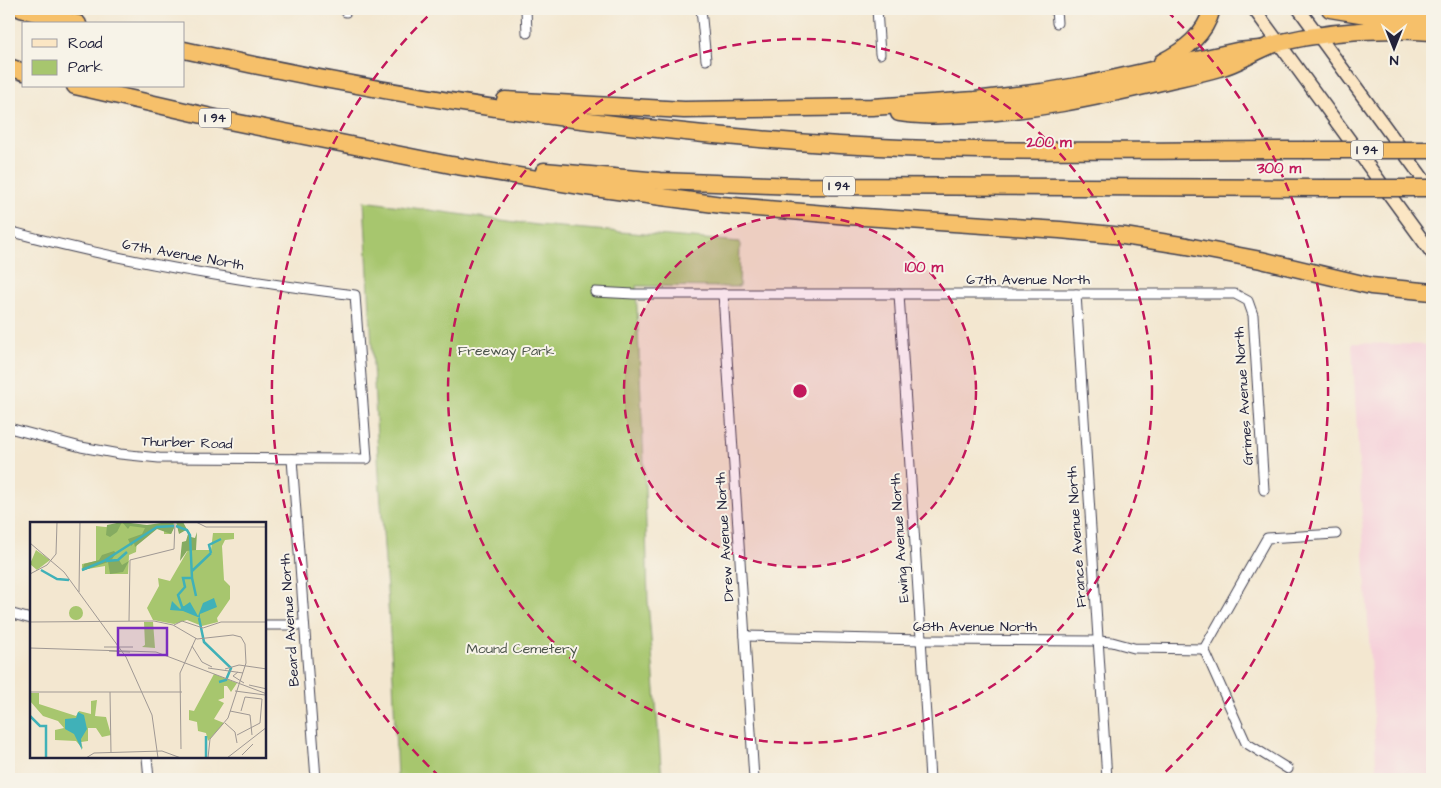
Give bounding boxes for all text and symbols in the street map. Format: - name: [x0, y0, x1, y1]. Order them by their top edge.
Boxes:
- legend: [22, 22, 185, 88]
- north arrow: [1368, 22, 1418, 72]
- text: Road: [68, 33, 103, 54]
- text: N: [1389, 50, 1398, 70]
- text: Park: [68, 57, 103, 78]
- road number: I 94: [199, 109, 231, 128]
- text: 200 m: [1025, 132, 1072, 153]
- road number: I 94: [1351, 140, 1383, 160]
- text: 300 m: [1256, 158, 1301, 179]
- road number: I 94: [823, 177, 855, 196]
- street label: 67th Avenue North: [120, 234, 246, 276]
- text: 100 m: [905, 257, 944, 278]
- street label: 67th Avenue North: [966, 270, 1090, 290]
- street label: Grimes Avenue North: [1229, 326, 1259, 466]
- park label: Freeway Park: [458, 341, 555, 361]
- centre of rings: [791, 382, 809, 400]
- street label: Thurber Road: [141, 431, 233, 455]
- street label: France Avenue North: [1062, 466, 1092, 608]
- street label: Drew Avenue North: [711, 472, 739, 602]
- street label: Ewing Avenue North: [885, 473, 914, 603]
- inset map: [30, 522, 266, 758]
- street label: Beard Avenue North: [275, 553, 305, 687]
- street label: 68th Avenue North: [913, 617, 1037, 637]
- park label: Mound Cemetery: [467, 639, 578, 659]

